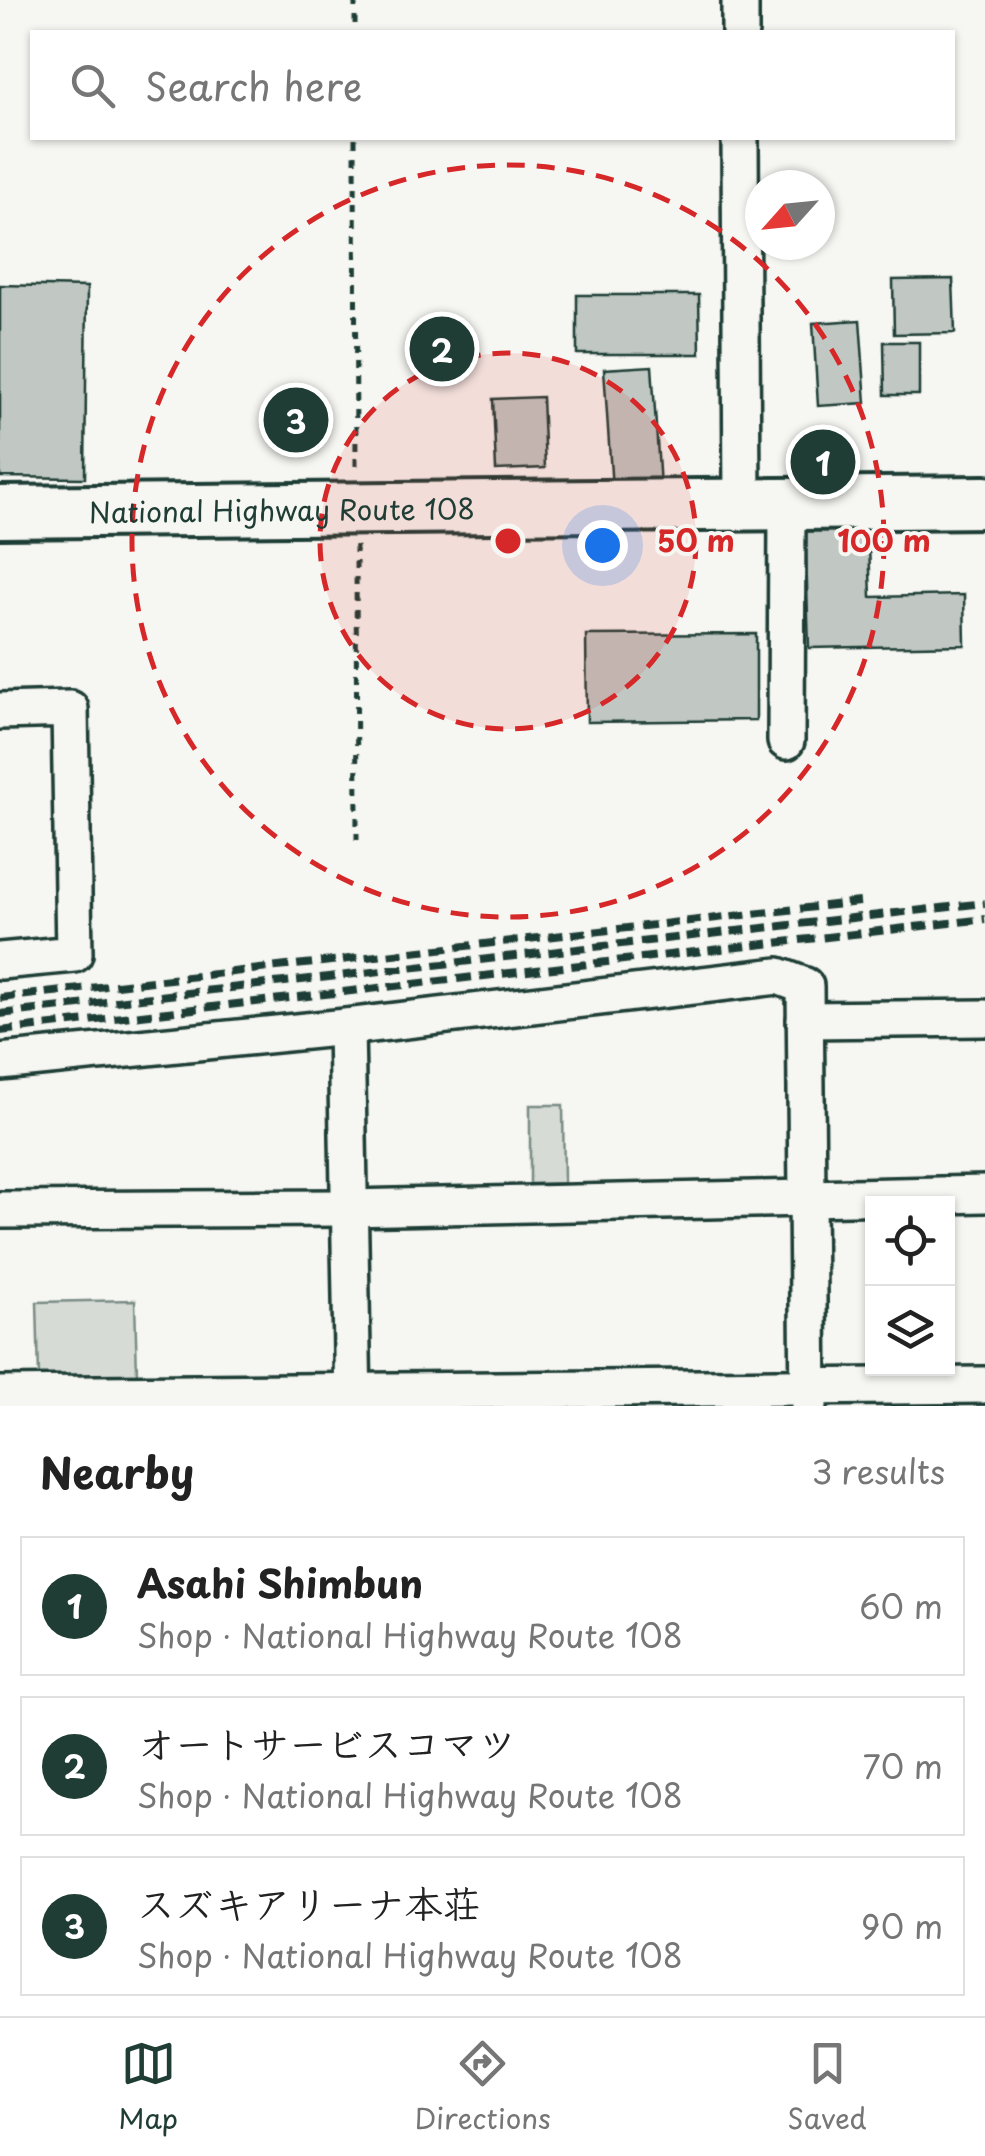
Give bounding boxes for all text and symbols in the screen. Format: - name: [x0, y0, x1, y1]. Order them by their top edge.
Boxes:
- search box: [30, 30, 955, 140]
- text: Search here: [145, 57, 362, 114]
- icon: search: [65, 58, 120, 113]
- north arrow: [745, 170, 835, 260]
- pin: 2: [410, 312, 474, 386]
- pin: 3: [264, 382, 328, 458]
- pin: 1: [790, 424, 856, 500]
- street label: National Highway Route 108: [89, 486, 475, 533]
- text: 50 m: [657, 517, 735, 562]
- text: 100 m: [837, 517, 931, 562]
- your location: [577, 520, 628, 571]
- centre of rings: [490, 523, 526, 559]
- map controls: [865, 1196, 955, 1376]
- button: locate: [865, 1196, 955, 1286]
- button: layers: [865, 1286, 955, 1376]
- text: Nearby: [40, 1440, 194, 1503]
- text: 3 results: [811, 1447, 945, 1495]
- text: Asahi Shimbun: [137, 1554, 423, 1611]
- text: 1: [67, 1582, 82, 1630]
- text: 60 m: [859, 1582, 943, 1630]
- text: Shop · National Highway Route 108: [137, 1611, 683, 1659]
- text: オートサービスコマツ: [137, 1714, 516, 1771]
- text: 2: [63, 1742, 86, 1790]
- text: 70 m: [863, 1742, 943, 1790]
- text: Shop · National Highway Route 108: [137, 1771, 683, 1819]
- text: スズキアリーナ本荘: [137, 1874, 481, 1931]
- text: 3: [64, 1902, 85, 1950]
- text: 90 m: [861, 1902, 943, 1950]
- text: Shop · National Highway Route 108: [137, 1931, 683, 1979]
- tab: Map: [118, 2036, 178, 2139]
- tab: Directions: [415, 2036, 551, 2139]
- tab: Saved: [787, 2036, 867, 2139]

